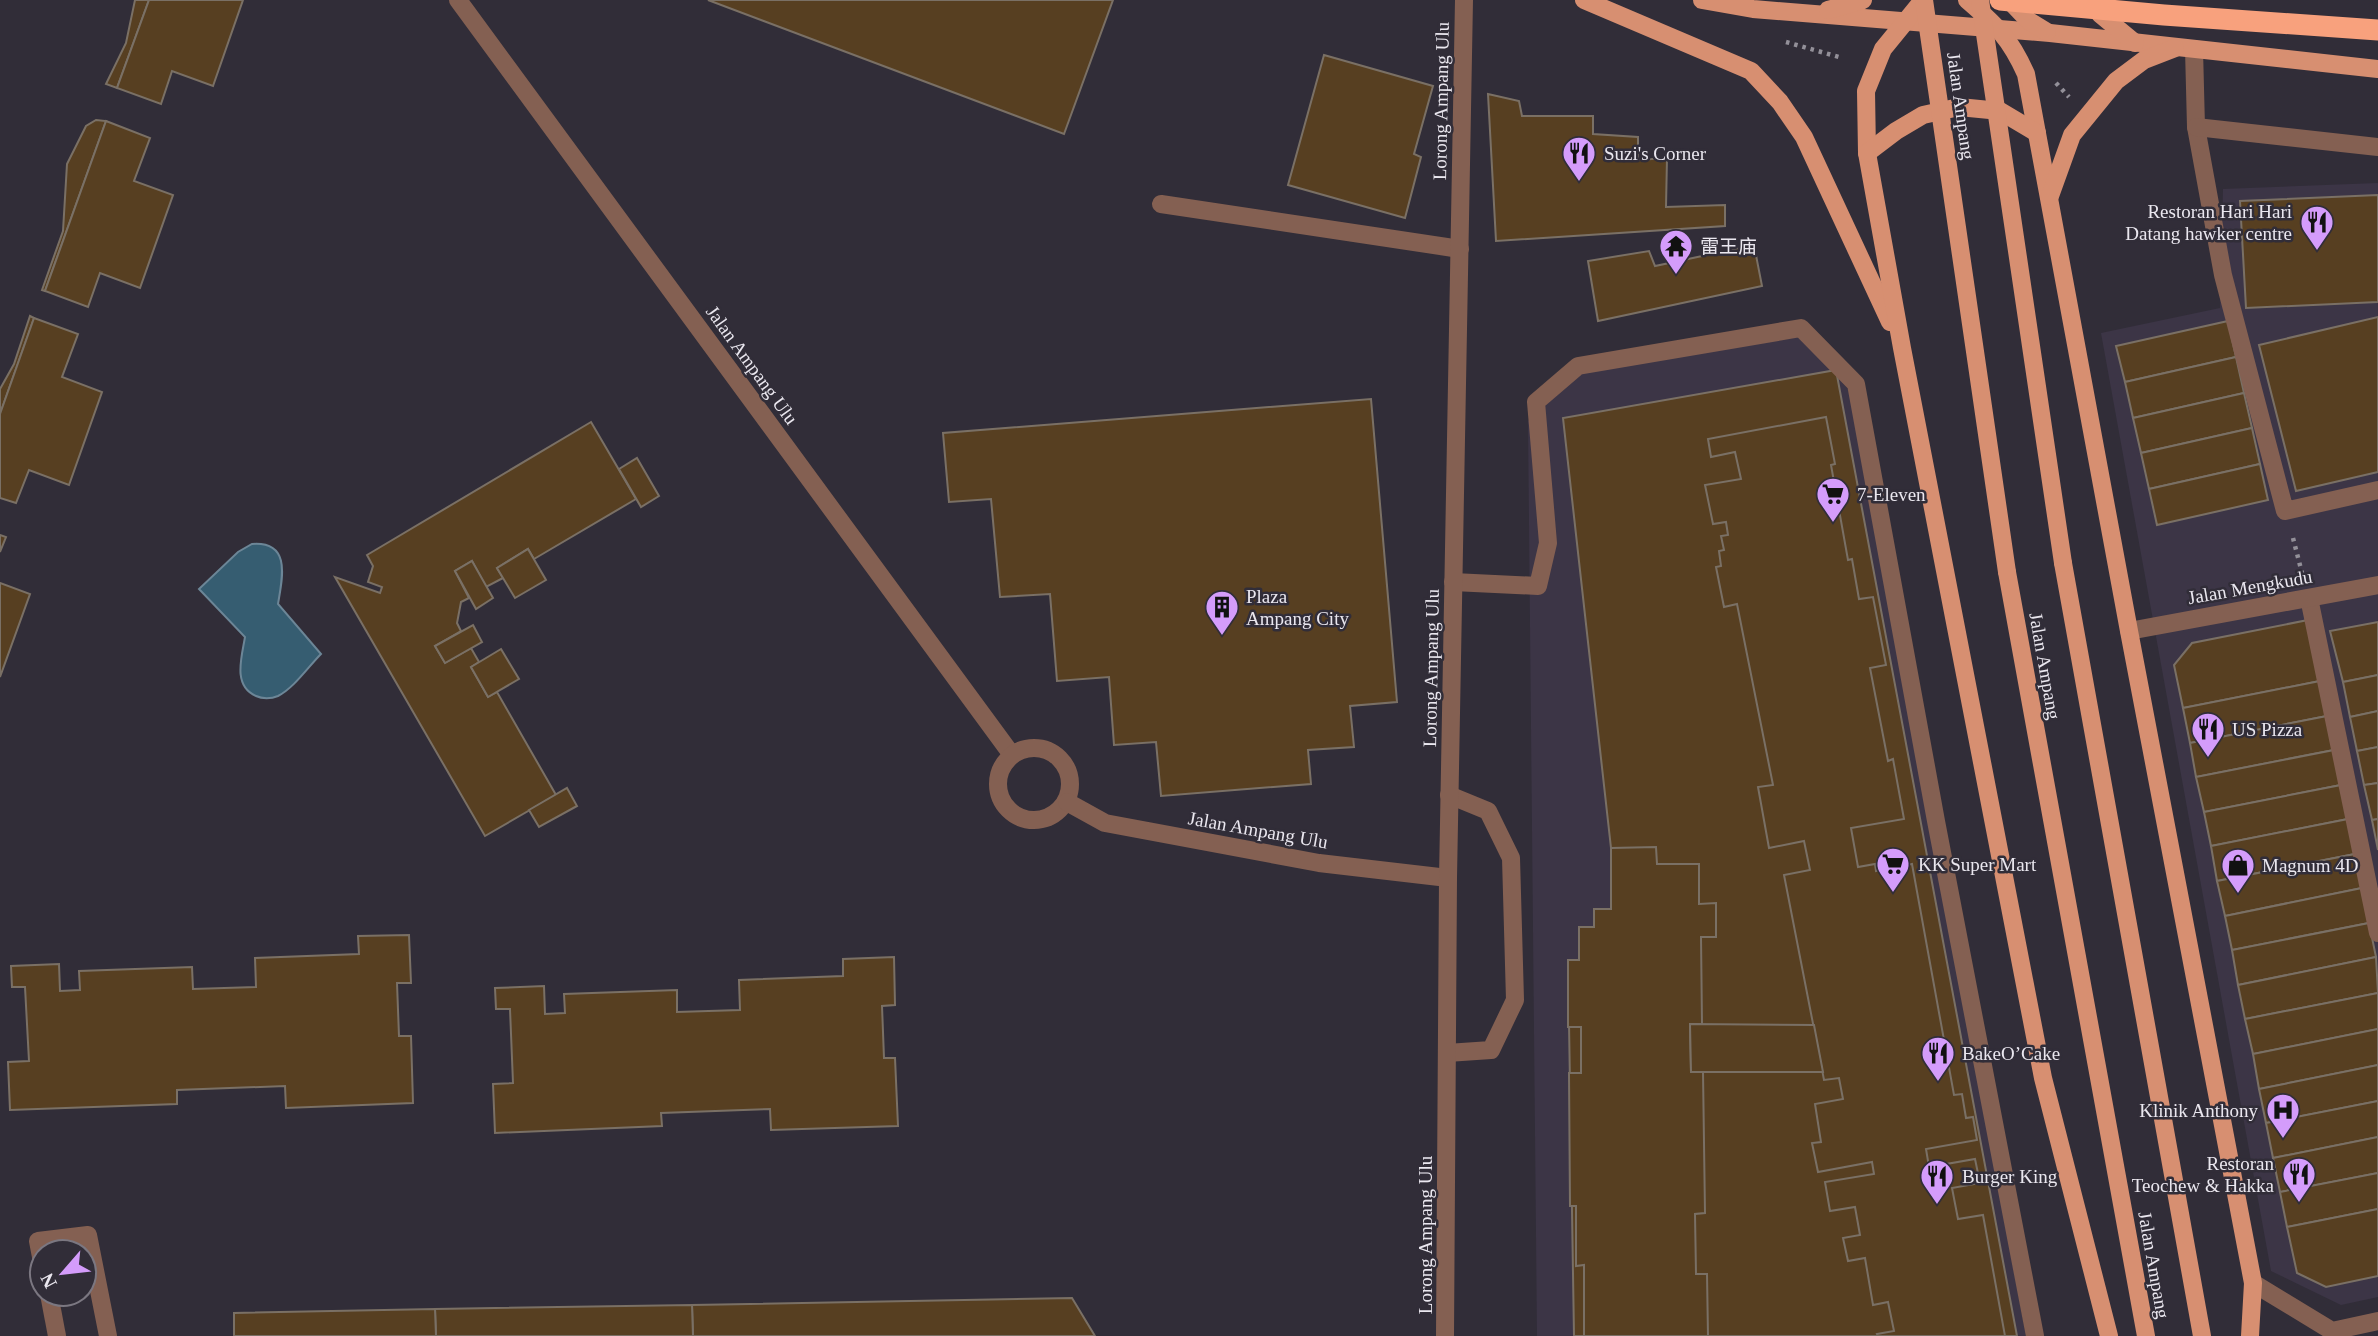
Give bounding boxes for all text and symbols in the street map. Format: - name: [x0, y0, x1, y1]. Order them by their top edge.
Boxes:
- street label: Lorong Ampang Ulu: [1429, 21, 1453, 180]
- street label: Jalan Ampang: [1943, 51, 1979, 162]
- restaurant icon: Suzi's Corner: [1560, 134, 1598, 183]
- place label: Suzi's Corner: [1604, 143, 1707, 164]
- place label: Restoran Hari Hari Datang hawker centre: [2125, 201, 2292, 244]
- restaurant icon: Restoran Hari Hari Datang hawker centre: [2298, 203, 2336, 252]
- temple icon: 雷王庙: [1657, 227, 1695, 276]
- place label: 雷王庙: [1700, 236, 1757, 257]
- street label: Jalan Ampang Ulu: [702, 302, 802, 429]
- supermarket icon: 7-Eleven: [1814, 475, 1852, 524]
- place label: 7-Eleven: [1857, 484, 1926, 505]
- street label: Jalan Mengkudu: [2186, 566, 2314, 608]
- place label: Plaza Ampang City: [1246, 586, 1349, 629]
- building icon: Plaza Ampang City: [1203, 588, 1241, 637]
- street label: Lorong Ampang Ulu: [1419, 588, 1443, 747]
- street label: Jalan Ampang: [2025, 611, 2065, 722]
- restaurant icon: US Pizza: [2189, 710, 2227, 759]
- place label: US Pizza: [2232, 719, 2303, 740]
- street label: Jalan Ampang Ulu: [1187, 807, 1330, 853]
- supermarket icon: KK Super Mart: [1874, 845, 1912, 894]
- shop icon: Magnum 4D: [2219, 846, 2257, 895]
- place label: KK Super Mart: [1918, 854, 2037, 875]
- place label: Magnum 4D: [2262, 855, 2359, 876]
- restaurant icon: BakeO’Cake: [1919, 1034, 1957, 1083]
- place label: BakeO’Cake: [1962, 1043, 2060, 1064]
- hospital icon: Klinik Anthony: [2264, 1091, 2302, 1140]
- place label: Klinik Anthony: [2139, 1100, 2258, 1121]
- place label: Restoran Teochew & Hakka: [2132, 1153, 2275, 1196]
- street label: Lorong Ampang Ulu: [1415, 1155, 1436, 1314]
- restaurant icon: Restoran Teochew & Hakka: [2280, 1155, 2318, 1204]
- restaurant icon: Burger King: [1918, 1157, 1956, 1206]
- place label: Burger King: [1962, 1166, 2058, 1187]
- street label: Jalan Ampang: [2134, 1210, 2174, 1321]
- north arrow: [28, 1238, 98, 1308]
- text: N: [36, 1270, 61, 1292]

